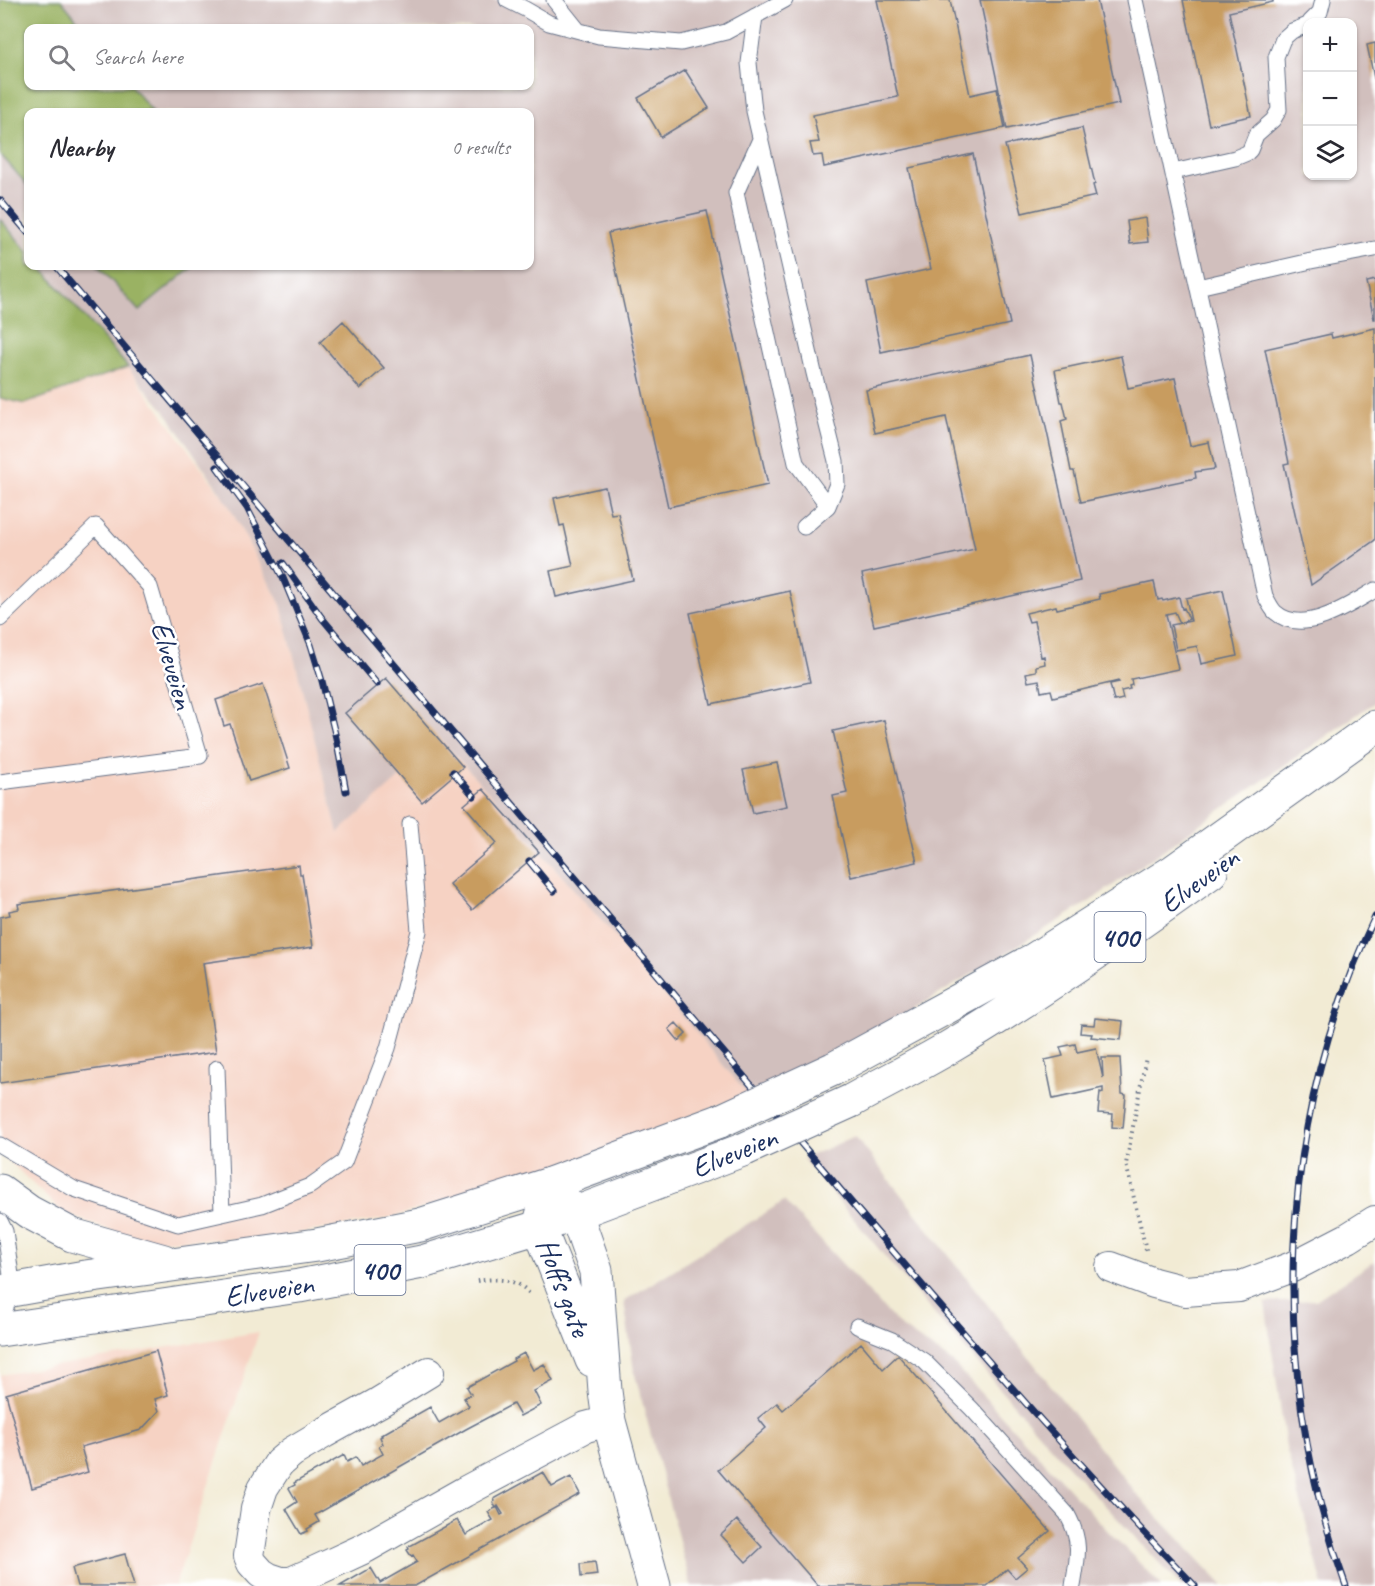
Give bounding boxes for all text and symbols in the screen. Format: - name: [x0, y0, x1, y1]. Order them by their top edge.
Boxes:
- map controls: [1303, 18, 1357, 180]
- button: +: [1303, 18, 1357, 72]
- search box: [24, 24, 534, 90]
- icon: search: [45, 41, 78, 74]
- text: Search here: [93, 43, 183, 71]
- button: −: [1303, 72, 1357, 126]
- button: layers: [1303, 126, 1357, 180]
- text: Nearby: [48, 131, 113, 164]
- text: 0 results: [451, 135, 510, 160]
- street label: Elveveien: [142, 617, 204, 715]
- street label: Elveveien: [1152, 838, 1247, 922]
- road number: 400: [1094, 912, 1146, 962]
- street label: Elveveien: [686, 1117, 784, 1186]
- street label: Hoffs gate: [528, 1232, 601, 1344]
- road number: 400: [354, 1245, 406, 1295]
- street label: Elveveien: [222, 1264, 317, 1316]

